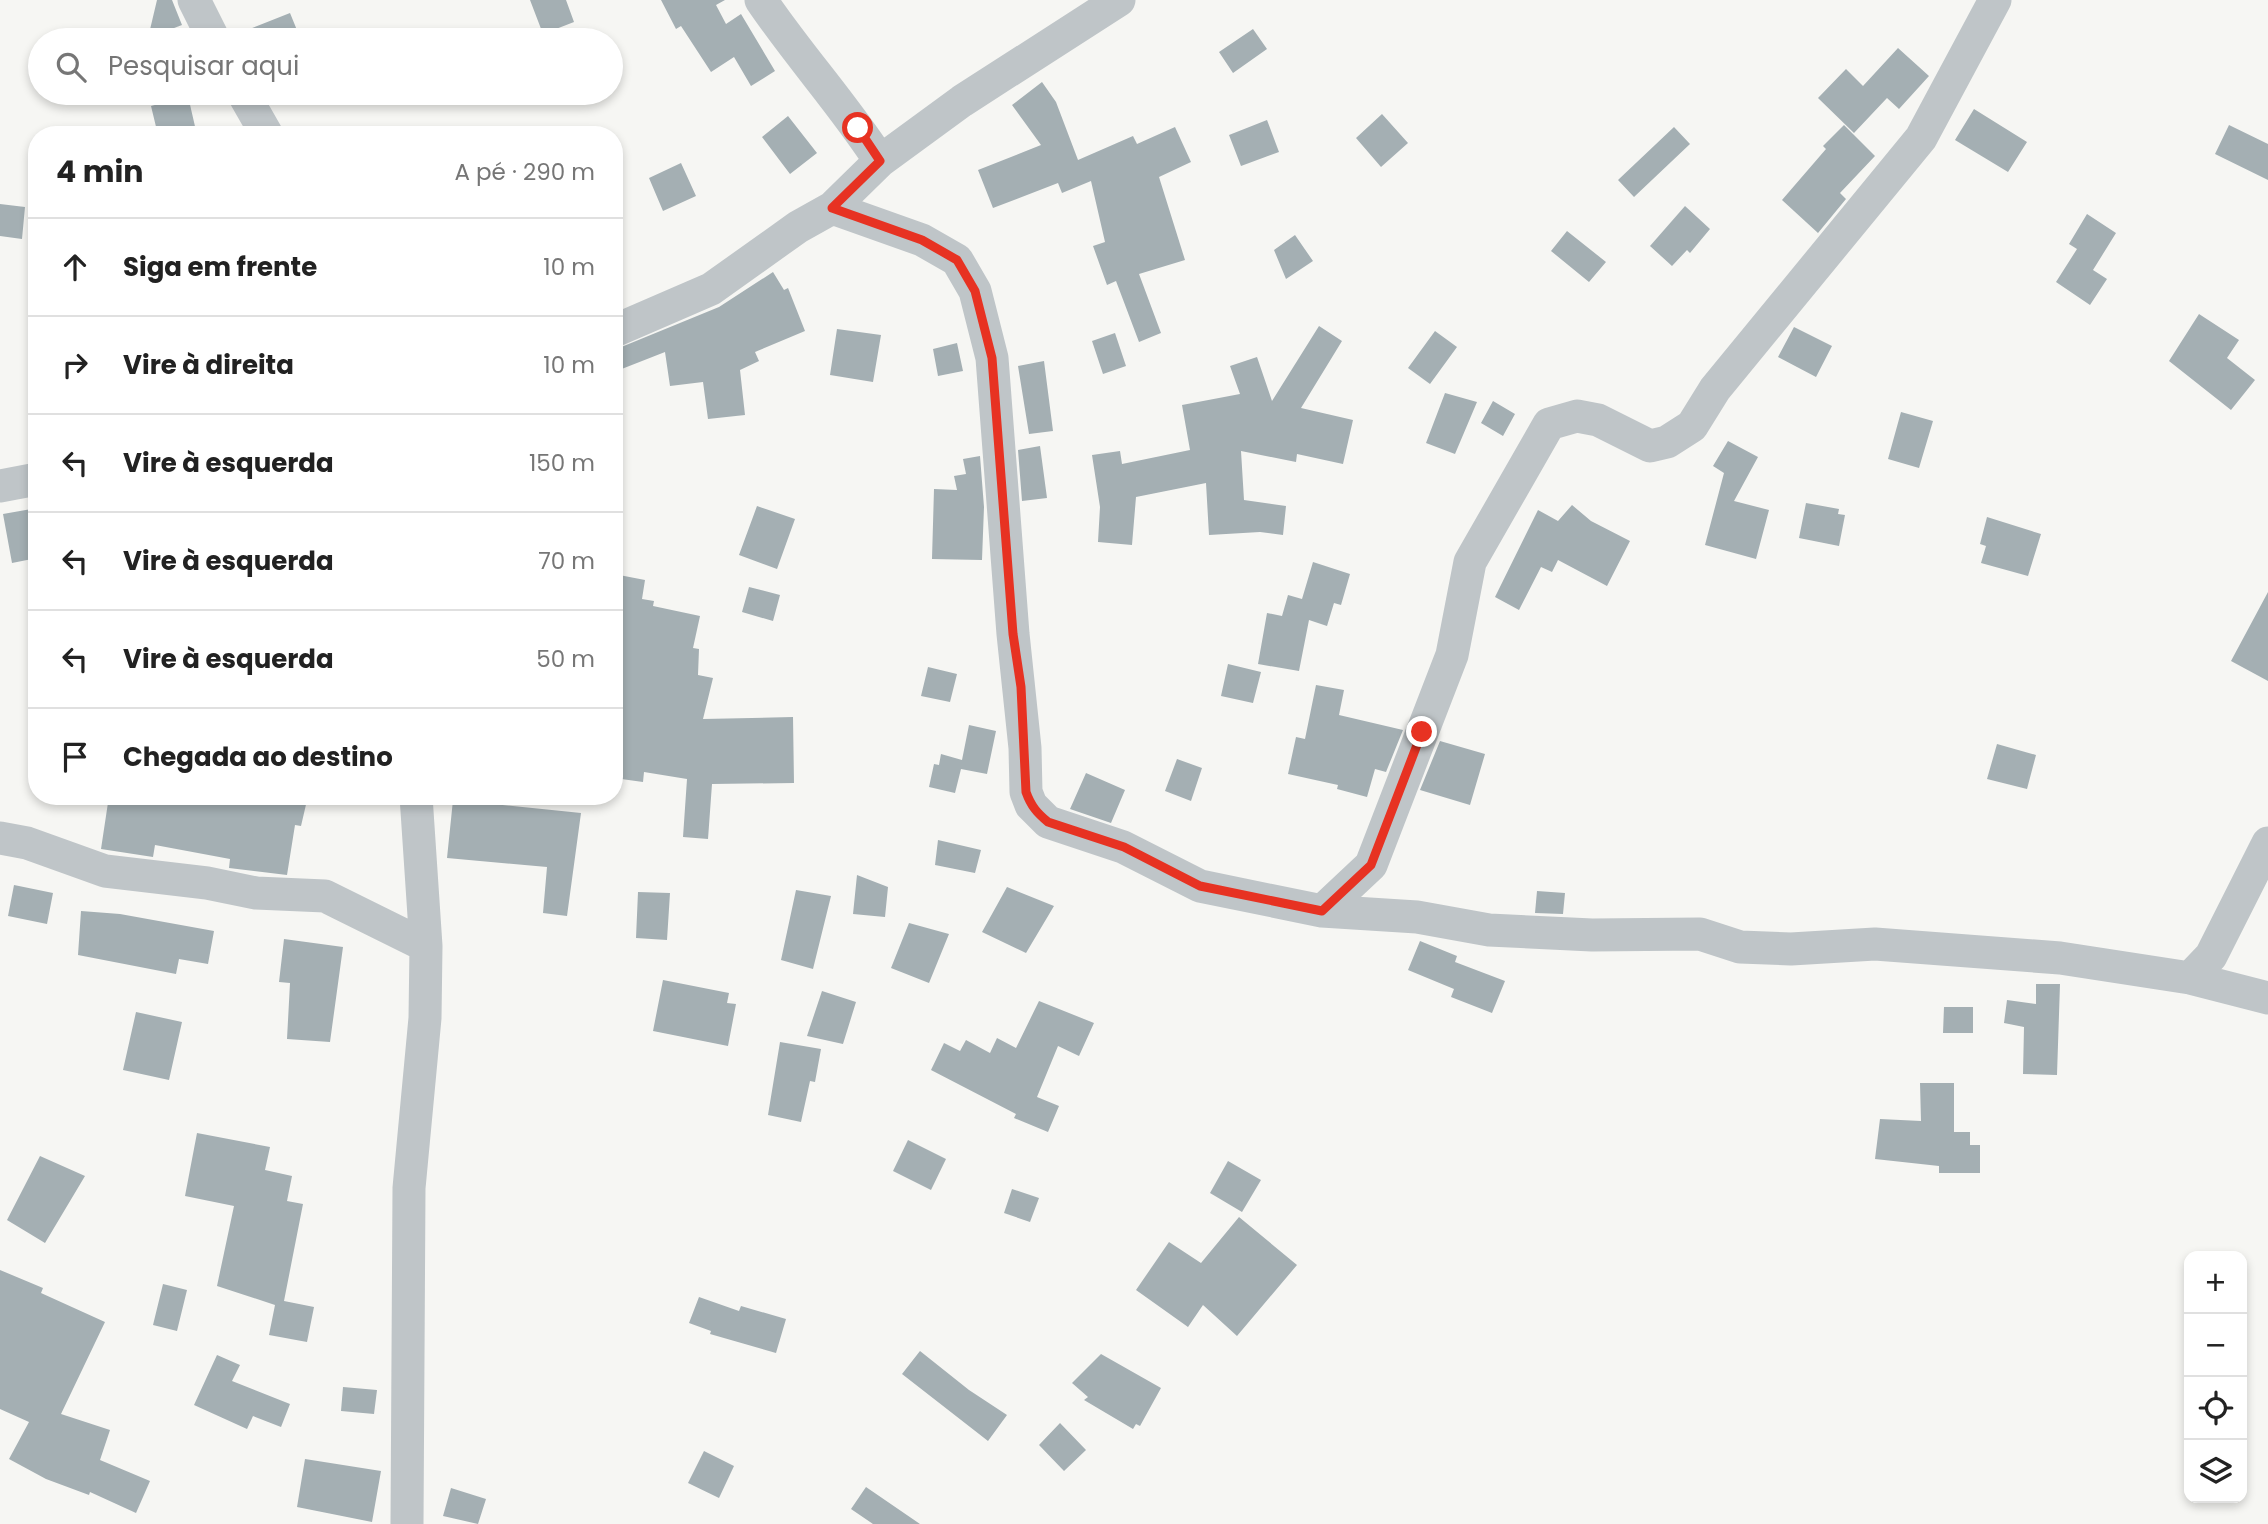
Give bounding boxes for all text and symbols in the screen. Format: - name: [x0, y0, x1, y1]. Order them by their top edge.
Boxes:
- search box: [28, 28, 623, 105]
- icon: search: [52, 48, 90, 86]
- text: Pesquisar aqui: [108, 48, 299, 84]
- route start: [842, 112, 873, 143]
- text: 4 min: [56, 150, 144, 193]
- text: A pé · 290 m: [454, 156, 595, 188]
- icon: ahead: [56, 248, 94, 286]
- text: Siga em frente: [123, 249, 317, 285]
- text: 10 m: [543, 251, 595, 283]
- icon: right: [56, 346, 94, 384]
- text: Vire à direita: [123, 347, 294, 383]
- text: 10 m: [543, 349, 595, 381]
- icon: left: [56, 444, 94, 482]
- text: Vire à esquerda: [123, 445, 334, 481]
- text: 150 m: [529, 447, 595, 479]
- icon: left: [56, 542, 94, 580]
- text: Vire à esquerda: [123, 543, 334, 579]
- text: 70 m: [538, 545, 595, 577]
- icon: left: [56, 640, 94, 678]
- text: Vire à esquerda: [123, 641, 334, 677]
- text: 50 m: [536, 643, 595, 675]
- route end: [1406, 716, 1437, 747]
- icon: arrive: [56, 738, 94, 776]
- text: Chegada ao destino: [123, 739, 393, 775]
- map controls: [2184, 1251, 2247, 1503]
- button: +: [2184, 1251, 2247, 1314]
- button: −: [2184, 1314, 2247, 1377]
- button: locate: [2184, 1377, 2247, 1440]
- button: layers: [2184, 1440, 2247, 1503]

